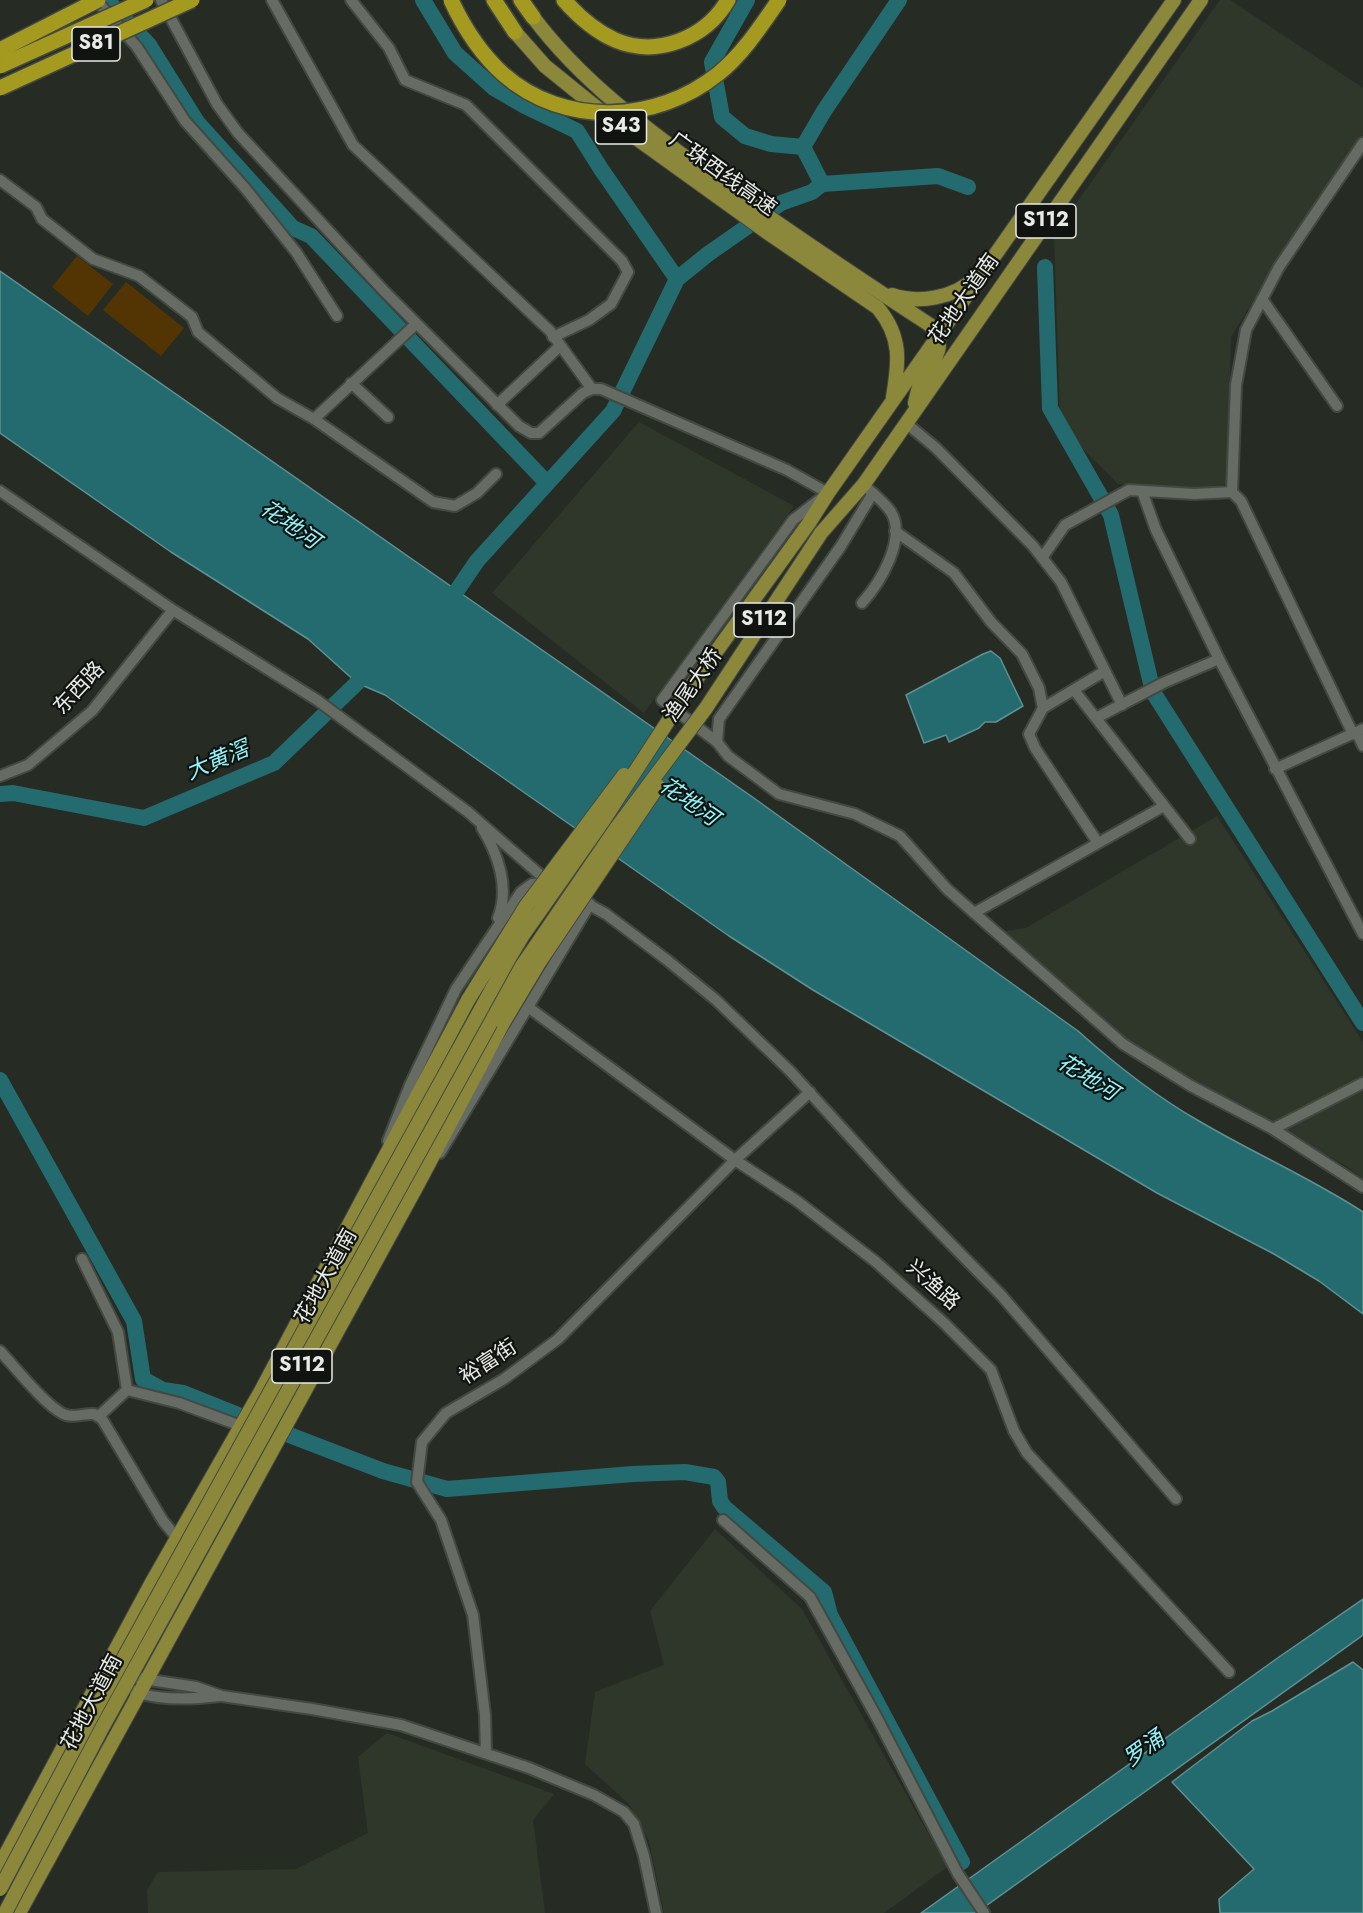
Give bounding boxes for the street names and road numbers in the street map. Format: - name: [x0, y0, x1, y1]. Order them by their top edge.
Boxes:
- road number: S81: [72, 27, 120, 61]
- road number: S43: [596, 110, 646, 144]
- street label: 广珠西线高速: [664, 128, 780, 222]
- road number: S112: [1016, 204, 1076, 238]
- street label: 花地大道南: [925, 250, 1005, 350]
- road number: S112: [734, 603, 794, 637]
- street label: 渔尾大桥: [660, 644, 728, 728]
- street label: 东西路: [49, 657, 111, 721]
- street label: 花地大道南: [291, 1225, 363, 1329]
- street label: 兴渔路: [900, 1256, 964, 1316]
- street label: 裕富街: [456, 1335, 522, 1391]
- road number: S112: [272, 1349, 332, 1383]
- street label: 花地大道南: [57, 1651, 129, 1755]

